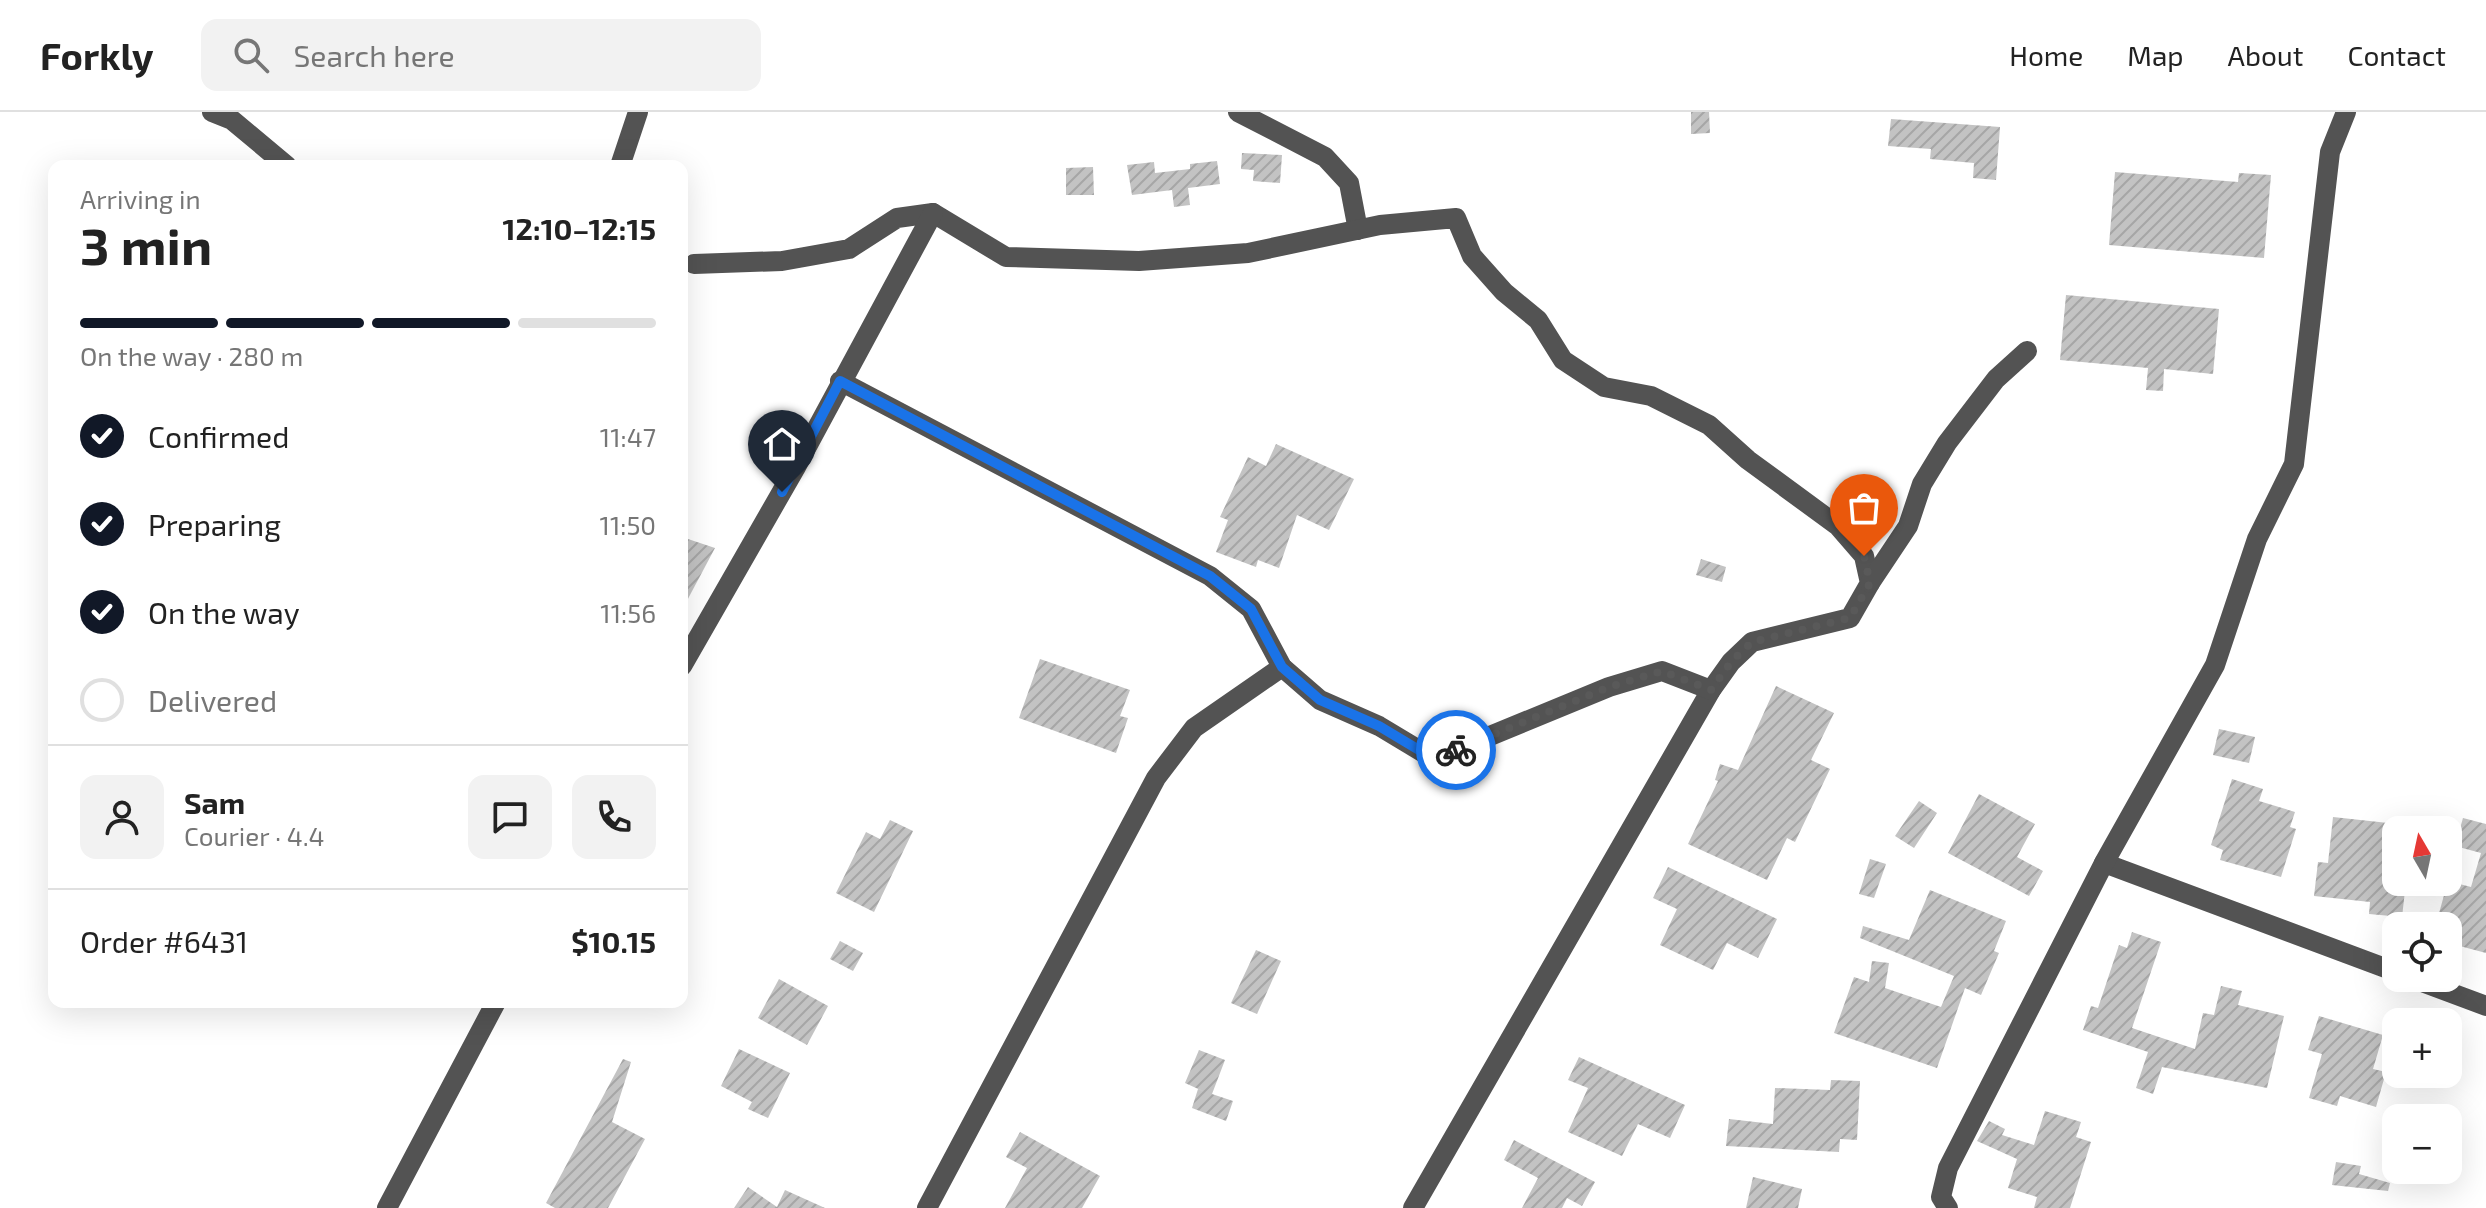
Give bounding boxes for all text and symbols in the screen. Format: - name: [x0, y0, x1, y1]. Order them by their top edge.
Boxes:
- search box: [201, 19, 761, 91]
- text: Forkly: [40, 32, 153, 78]
- icon: search: [229, 33, 273, 77]
- text: Search here: [293, 37, 455, 73]
- text: Home: [2009, 38, 2083, 72]
- text: Map: [2127, 38, 2184, 72]
- text: About: [2228, 38, 2303, 72]
- text: Contact: [2347, 38, 2446, 72]
- text: Arriving in: [80, 183, 201, 214]
- text: 12:10–12:15: [503, 210, 656, 246]
- text: 3 min: [80, 213, 212, 275]
- text: On the way · 280 m: [80, 340, 303, 371]
- pin: [748, 410, 816, 492]
- icon: check: [80, 414, 124, 458]
- text: Confirmed: [148, 418, 289, 454]
- text: 11:47: [600, 421, 656, 452]
- icon: home: [760, 422, 804, 466]
- pin: [1830, 474, 1898, 556]
- icon: bag: [1842, 486, 1886, 530]
- icon: check: [80, 502, 124, 546]
- text: Preparing: [148, 506, 281, 542]
- text: 11:50: [600, 509, 656, 540]
- icon: check: [80, 590, 124, 634]
- text: On the way: [148, 594, 300, 630]
- text: 11:56: [600, 597, 656, 628]
- text: Delivered: [148, 682, 277, 718]
- courier: [1416, 710, 1496, 790]
- icon: bike: [1434, 728, 1478, 772]
- button: person: [80, 775, 164, 859]
- button: chat: [468, 775, 552, 859]
- button: phone: [572, 775, 656, 859]
- text: Sam: [184, 784, 245, 820]
- north arrow: [2382, 816, 2462, 896]
- map controls: [2382, 816, 2462, 1184]
- text: Courier · 4.4: [184, 820, 325, 851]
- button: locate: [2382, 912, 2462, 992]
- text: Order #6431: [80, 923, 248, 959]
- text: $10.15: [571, 923, 656, 959]
- button: +: [2382, 1008, 2462, 1088]
- button: −: [2382, 1104, 2462, 1184]

